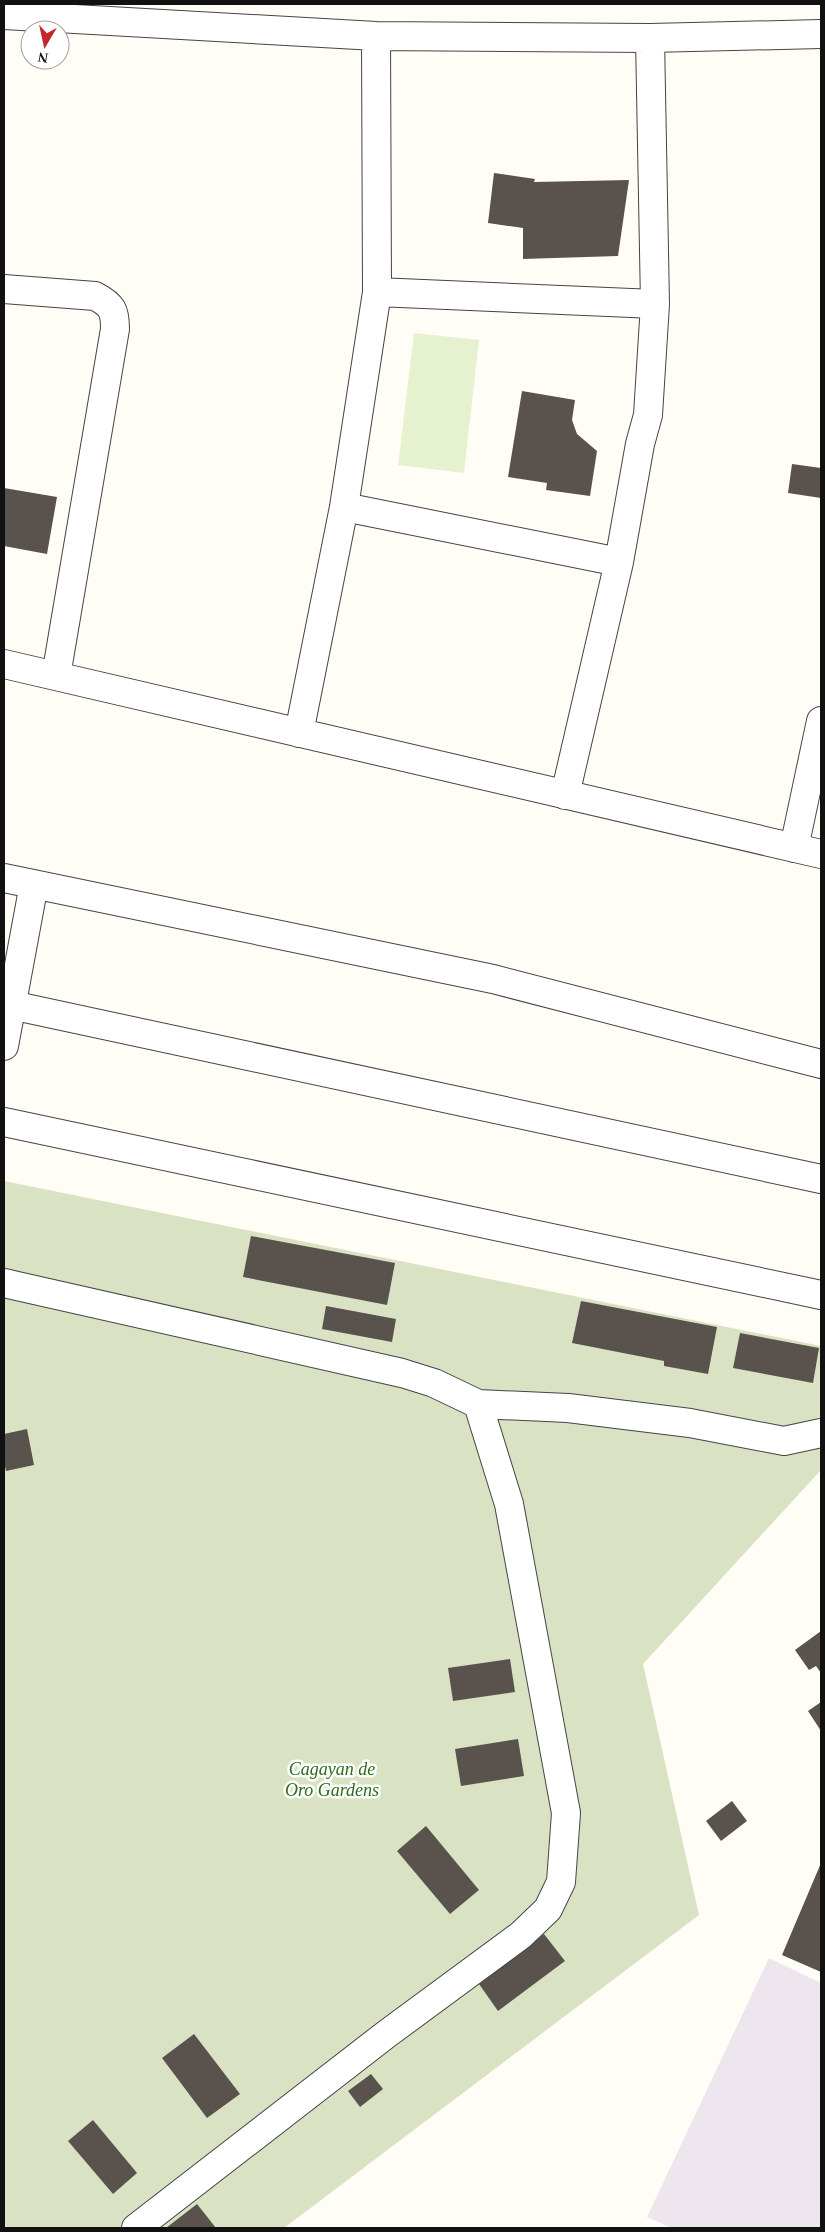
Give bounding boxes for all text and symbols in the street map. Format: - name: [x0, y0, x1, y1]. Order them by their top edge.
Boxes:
- north arrow: [20, 20, 70, 70]
- text: N: [37, 49, 49, 66]
- park label: Cagayan de Oro Gardens: [285, 1759, 379, 1800]

